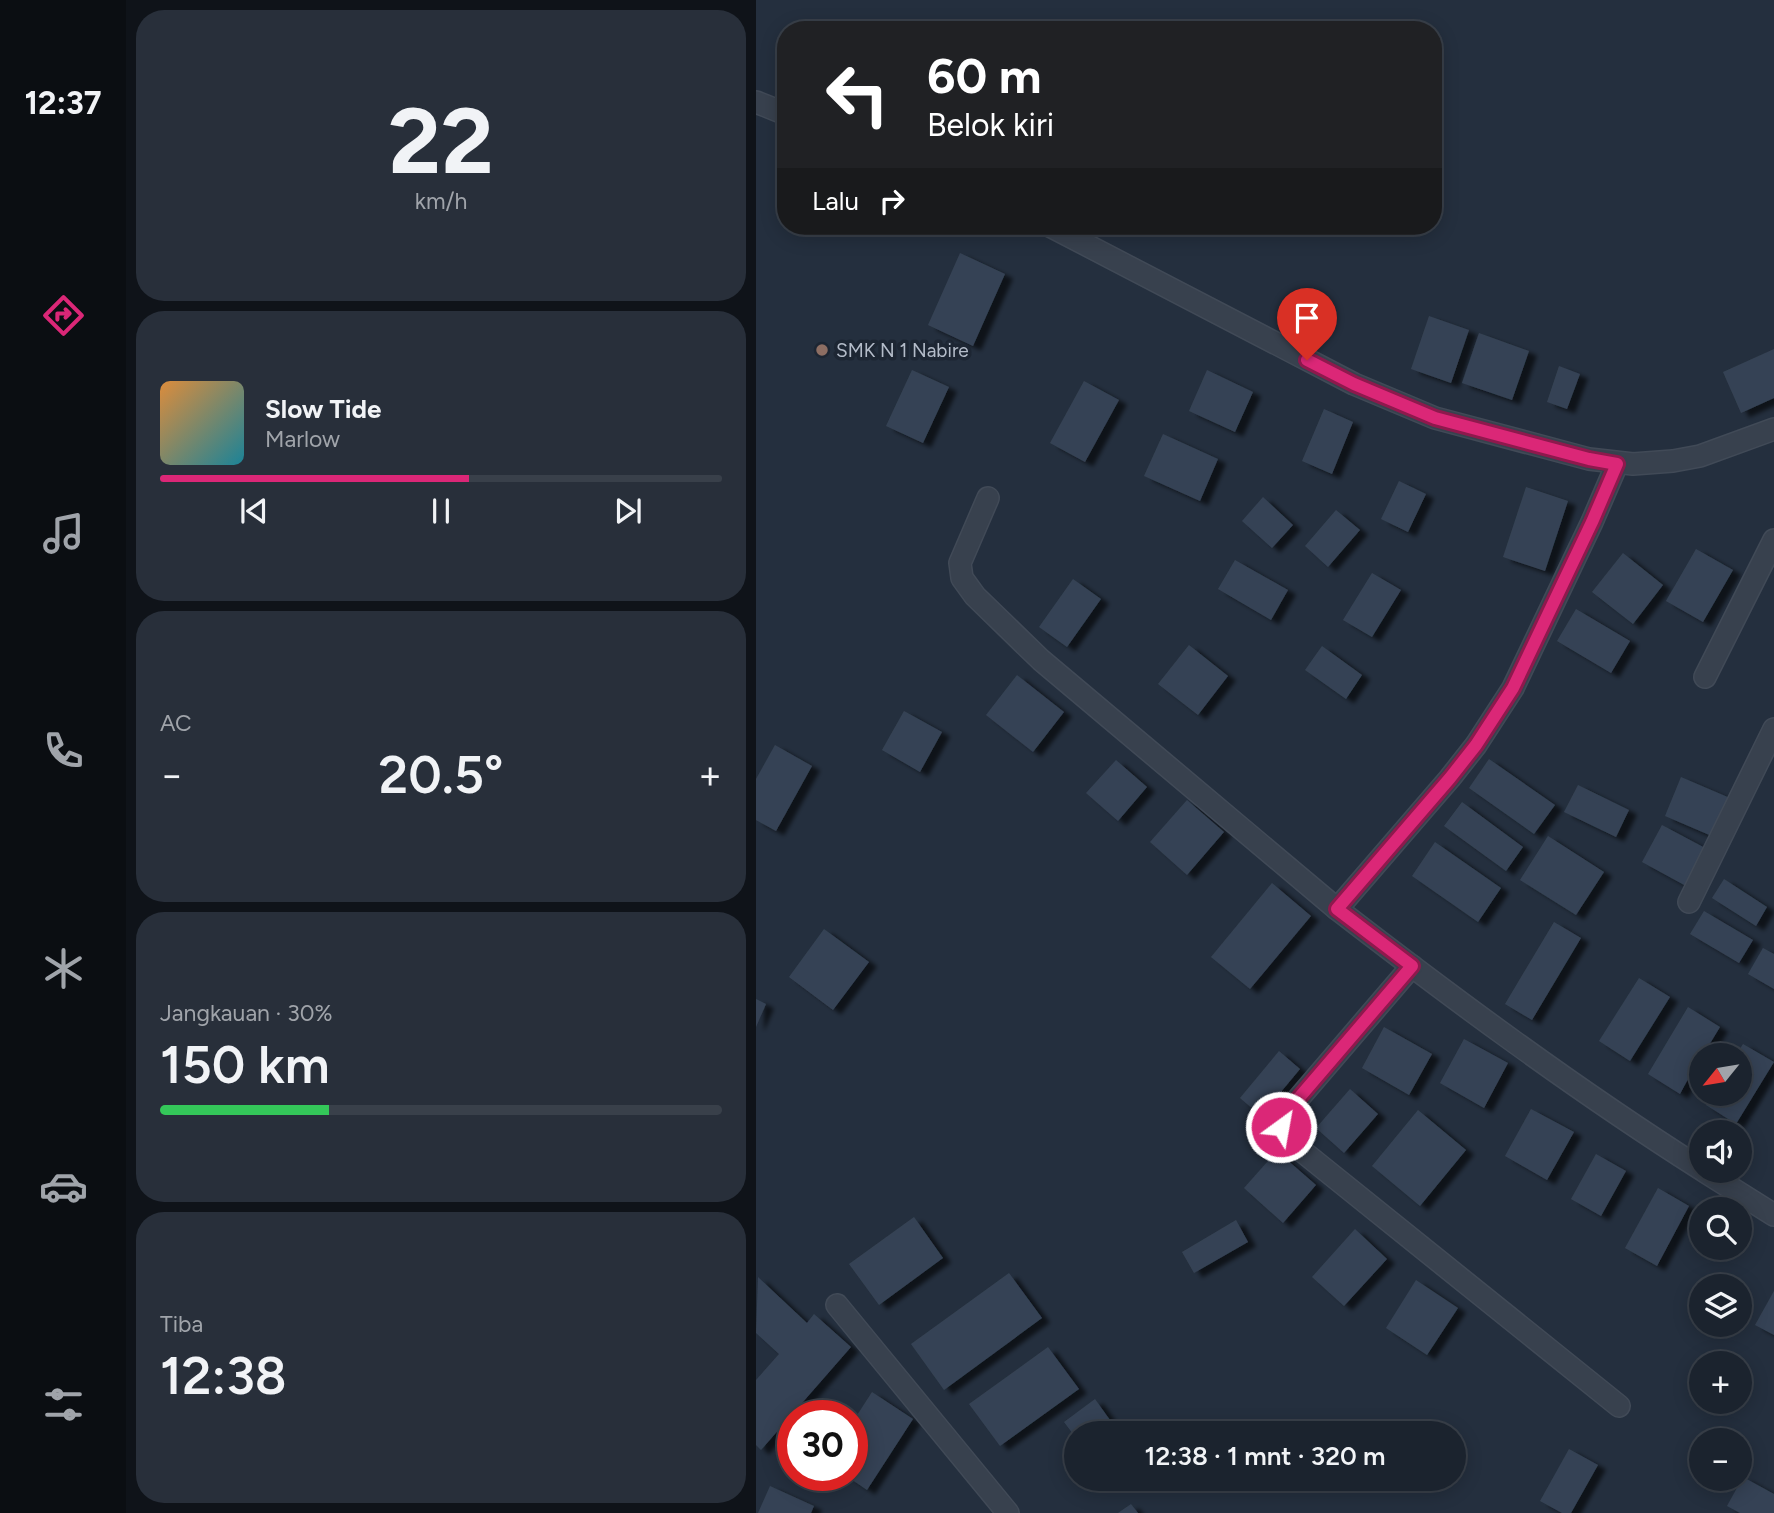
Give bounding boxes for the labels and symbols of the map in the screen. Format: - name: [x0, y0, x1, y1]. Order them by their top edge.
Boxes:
- pin: [1277, 288, 1337, 360]
- place label: SMK N 1 Nabire: [836, 339, 969, 362]
- marker: SMK N 1 Nabire: [814, 342, 830, 358]
- north arrow: [1689, 1043, 1752, 1106]
- position arrow: [1244, 1090, 1318, 1164]
- speed limit sign: 30: [777, 1400, 868, 1491]

